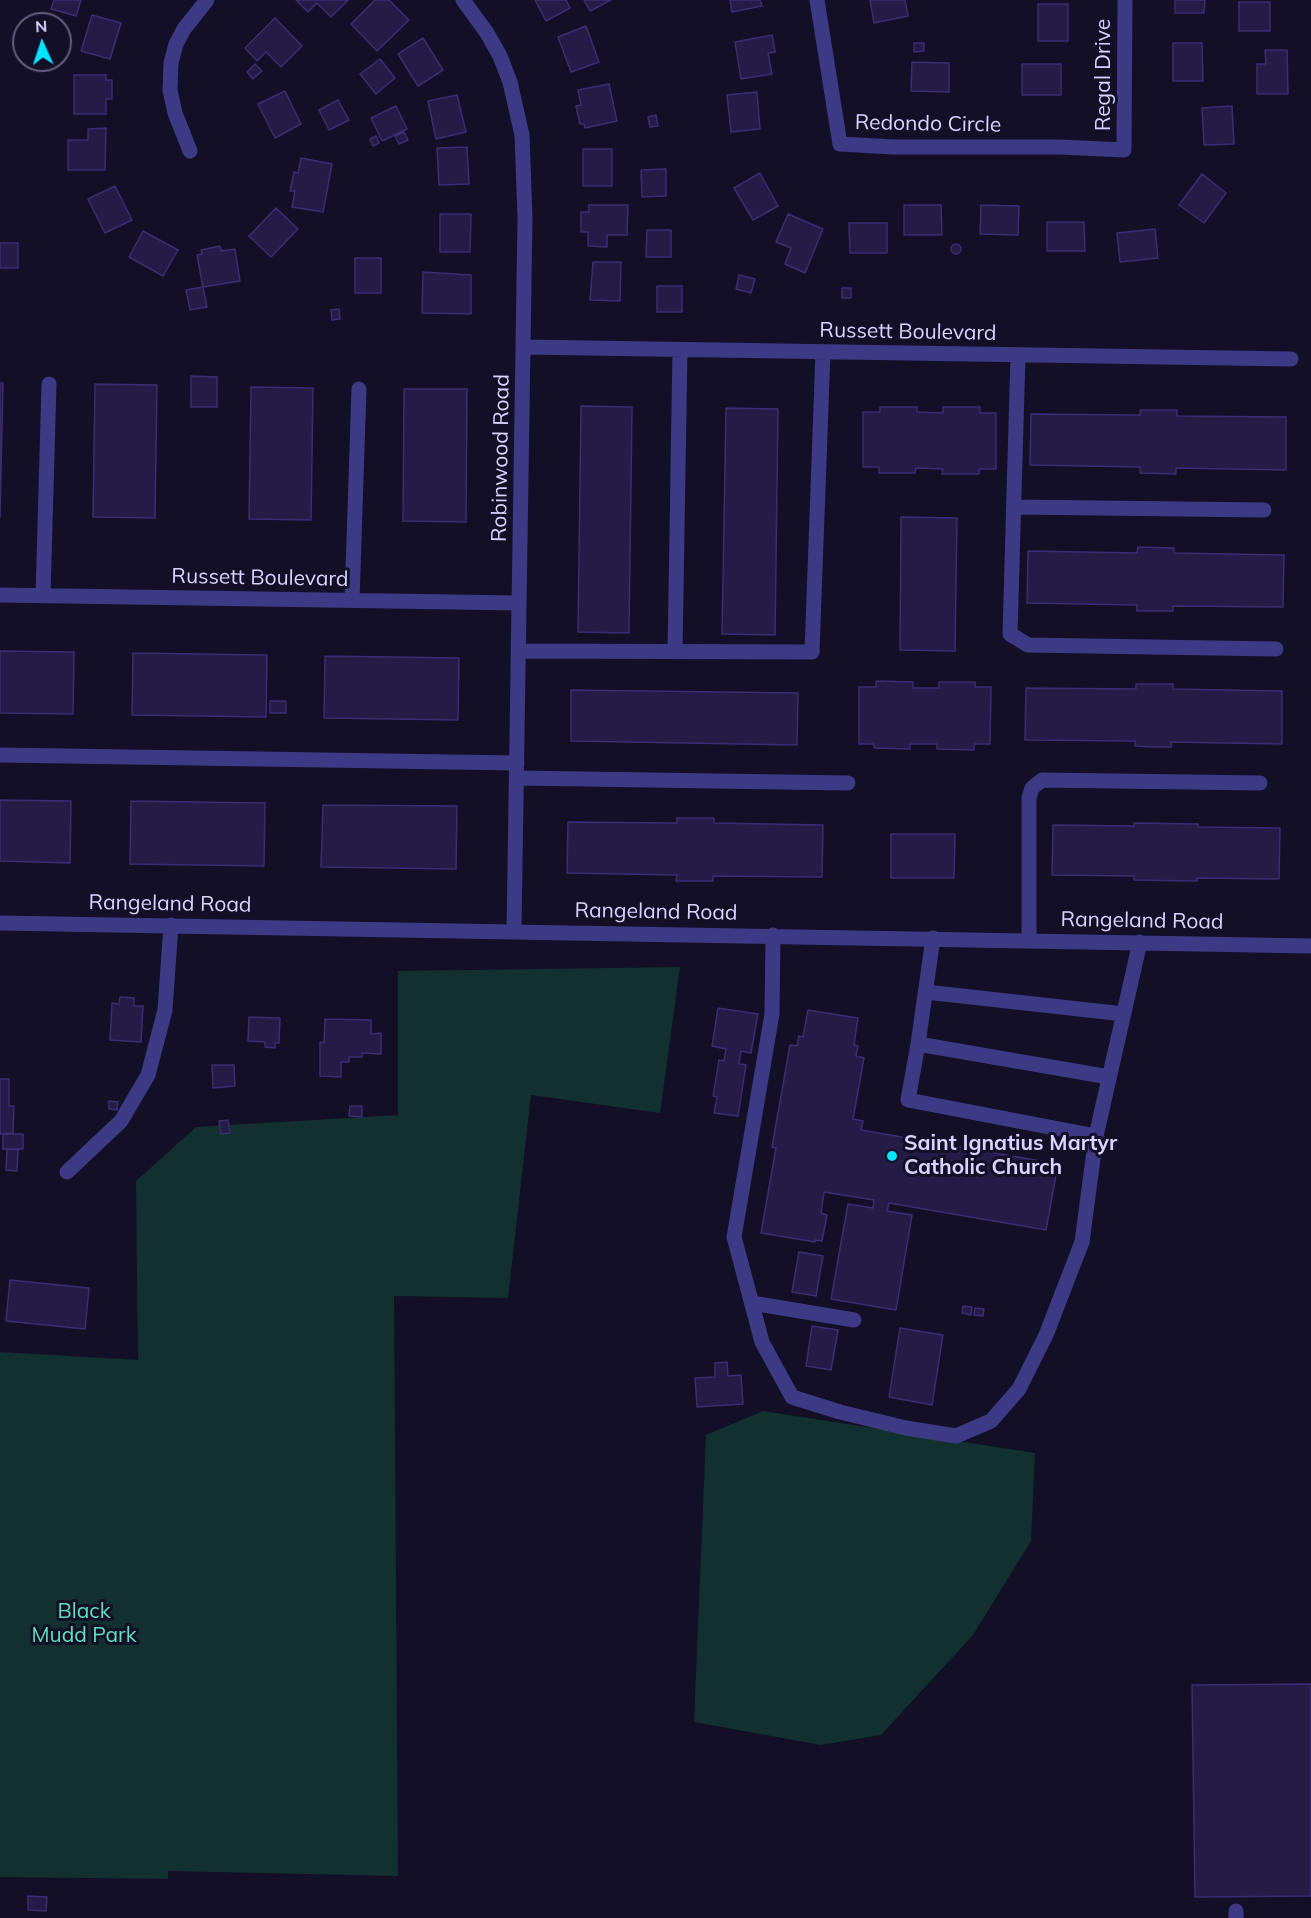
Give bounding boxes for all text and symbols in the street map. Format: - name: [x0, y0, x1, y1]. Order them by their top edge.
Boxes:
- north arrow: [12, 12, 72, 72]
- text: N: [35, 16, 48, 36]
- street label: Regal Drive: [1091, 19, 1117, 131]
- street label: Redondo Circle: [855, 110, 1001, 138]
- street label: Russett Boulevard: [819, 318, 997, 346]
- street label: Robinwood Road: [487, 374, 515, 542]
- street label: Russett Boulevard: [171, 564, 349, 592]
- street label: Rangeland Road: [88, 890, 252, 918]
- street label: Rangeland Road: [574, 898, 738, 926]
- street label: Rangeland Road: [1060, 907, 1224, 935]
- place label: Saint Ignatius Martyr Catholic Church: [904, 1131, 1117, 1181]
- marker: Saint Ignatius Martyr Catholic Church: [885, 1149, 899, 1163]
- park label: Black Mudd Park: [31, 1599, 137, 1649]

